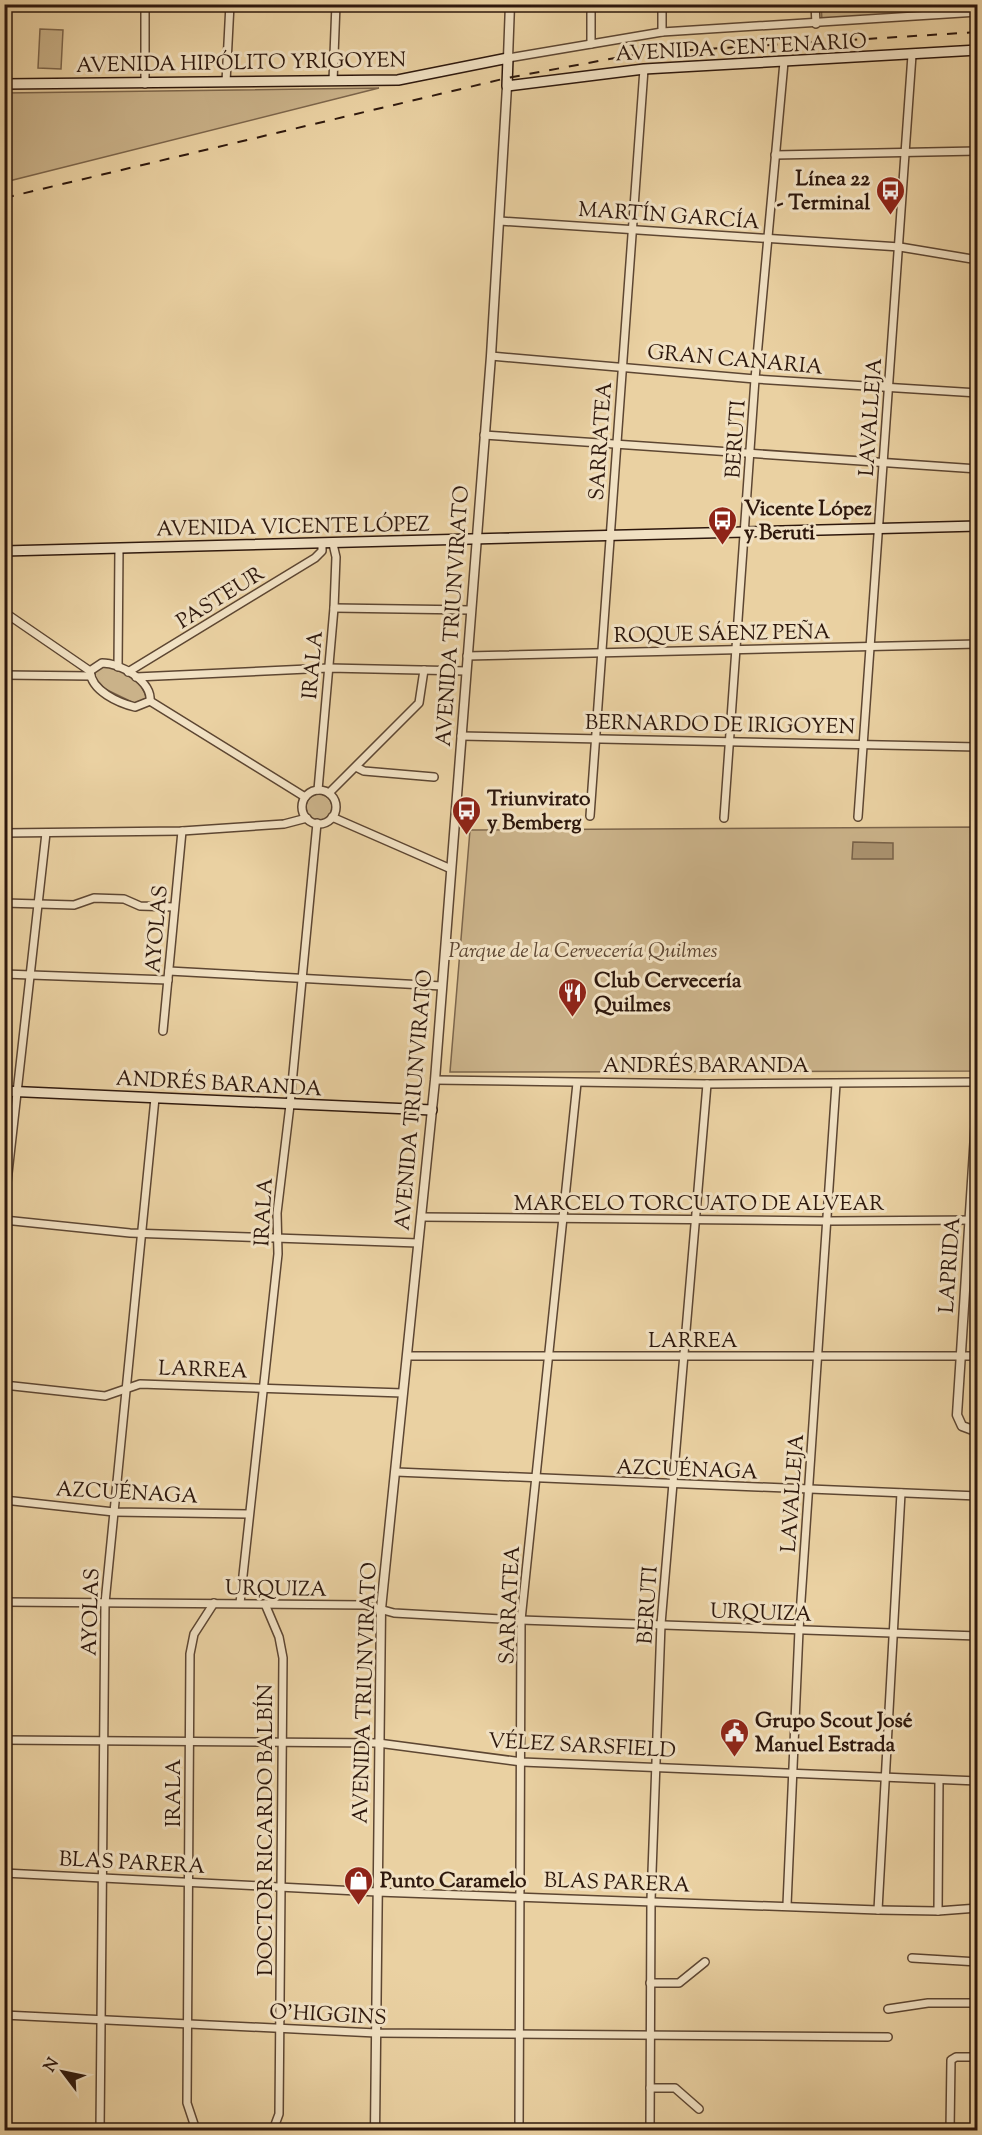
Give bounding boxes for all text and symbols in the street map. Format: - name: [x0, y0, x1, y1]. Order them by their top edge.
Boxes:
- street label: AVENIDA CENTENARIO: [615, 27, 868, 71]
- street label: AVENIDA HIPÓLITO YRIGOYEN: [76, 46, 407, 82]
- place label: Línea 22 - Terminal: [777, 165, 870, 219]
- bus stop icon: Línea 22 - Terminal: [875, 174, 907, 216]
- street label: MARTÍN GARCÍA: [577, 196, 761, 238]
- street label: GRAN CANARIA: [646, 338, 824, 384]
- street label: LAVALLEJA: [853, 357, 891, 478]
- street label: SARRATEA: [583, 381, 621, 501]
- street label: BERUTI: [719, 399, 755, 479]
- street label: AVENIDA TRIUNVIRATO: [430, 484, 478, 748]
- place label: Vicente López y Beruti: [744, 495, 872, 549]
- bus stop icon: Vicente López y Beruti: [707, 504, 739, 546]
- street label: AVENIDA VICENTE LÓPEZ: [156, 511, 430, 545]
- street label: PASTEUR: [171, 560, 271, 638]
- street label: ROQUE SÁENZ PEÑA: [613, 618, 831, 652]
- street label: IRALA: [296, 630, 332, 701]
- street label: BERNARDO DE IRIGOYEN: [585, 709, 856, 743]
- place label: Triunvirato y Bemberg: [487, 785, 591, 839]
- bus stop icon: Triunvirato y Bemberg: [450, 794, 482, 836]
- street label: AYOLAS: [139, 884, 177, 974]
- park label: Parque de la Cervecería Quilmes: [448, 937, 718, 967]
- place label: Club Cervecería Quilmes: [594, 967, 742, 1021]
- street label: AVENIDA TRIUNVIRATO: [389, 968, 441, 1232]
- restaurant icon: Club Cervecería Quilmes: [557, 976, 589, 1018]
- street label: ANDRÉS BARANDA: [603, 1052, 809, 1082]
- street label: ANDRÉS BARANDA: [115, 1065, 323, 1105]
- street label: IRALA: [248, 1177, 282, 1247]
- street label: MARCELO TORCUATO DE ALVEAR: [514, 1190, 884, 1220]
- street label: LAPRIDA: [933, 1216, 969, 1314]
- street label: LARREA: [648, 1327, 738, 1357]
- street label: LARREA: [158, 1354, 248, 1388]
- street label: LAVALLEJA: [775, 1433, 813, 1554]
- street label: AZCUÉNAGA: [615, 1454, 759, 1488]
- street label: AZCUÉNAGA: [55, 1475, 199, 1513]
- street label: SARRATEA: [493, 1545, 529, 1665]
- street label: AVENIDA TRIUNVIRATO: [346, 1562, 386, 1824]
- street label: BERUTI: [631, 1565, 667, 1645]
- street label: AYOLAS: [75, 1567, 109, 1657]
- street label: URQUIZA: [225, 1574, 327, 1606]
- street label: URQUIZA: [709, 1597, 812, 1631]
- street label: DOCTOR RICARDO BALBÍN: [252, 1684, 282, 1976]
- place label: Grupo Scout José Manuel Estrada: [755, 1707, 913, 1761]
- public building icon: Grupo Scout José Manuel Estrada: [718, 1716, 750, 1758]
- street label: VÉLEZ SARSFIELD: [487, 1727, 677, 1767]
- street label: IRALA: [160, 1759, 190, 1827]
- street label: BLAS PARERA: [58, 1845, 206, 1883]
- shop icon: Punto Caramelo: [343, 1864, 375, 1906]
- street label: BLAS PARERA: [543, 1866, 691, 1902]
- place label: Punto Caramelo: [380, 1867, 527, 1897]
- street label: O'HIGGINS: [268, 1998, 387, 2034]
- north arrow: [33, 2042, 93, 2102]
- text: N: [39, 2054, 66, 2077]

